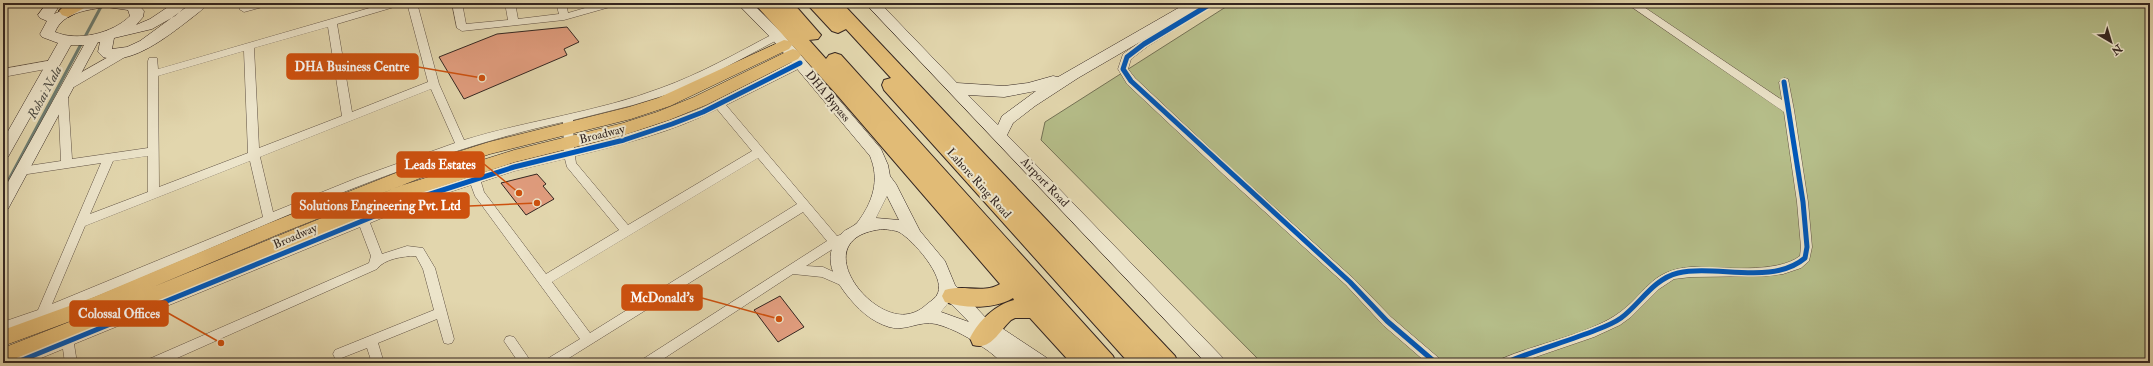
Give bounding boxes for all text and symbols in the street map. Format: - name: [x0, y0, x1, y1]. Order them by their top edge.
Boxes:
- north arrow: [2091, 22, 2131, 62]
- text: N: [2108, 41, 2126, 58]
- callout: DHA Business Centre: [287, 54, 418, 79]
- text: DHA Business Centre: [294, 59, 410, 75]
- water label: Rohai Nala: [24, 63, 66, 123]
- street label: DHA Bypass: [802, 68, 853, 125]
- street label: Broadway: [578, 121, 627, 147]
- street label: Lahore Ring Road: [943, 145, 1014, 222]
- callout: Leads Estates: [397, 152, 484, 177]
- street label: Airport Road: [1017, 154, 1072, 210]
- text: Leads Estates: [404, 157, 476, 173]
- callout: Solutions Engineering Pvt. Ltd: [292, 193, 469, 218]
- text: Solutions Engineering Pvt. Ltd: [299, 198, 461, 215]
- street label: Broadway: [271, 220, 320, 252]
- callout: McDonald's: [622, 285, 702, 310]
- text: McDonald's: [629, 290, 694, 306]
- callout: Colossal Offices: [70, 301, 168, 326]
- text: Colossal Offices: [78, 306, 160, 322]

